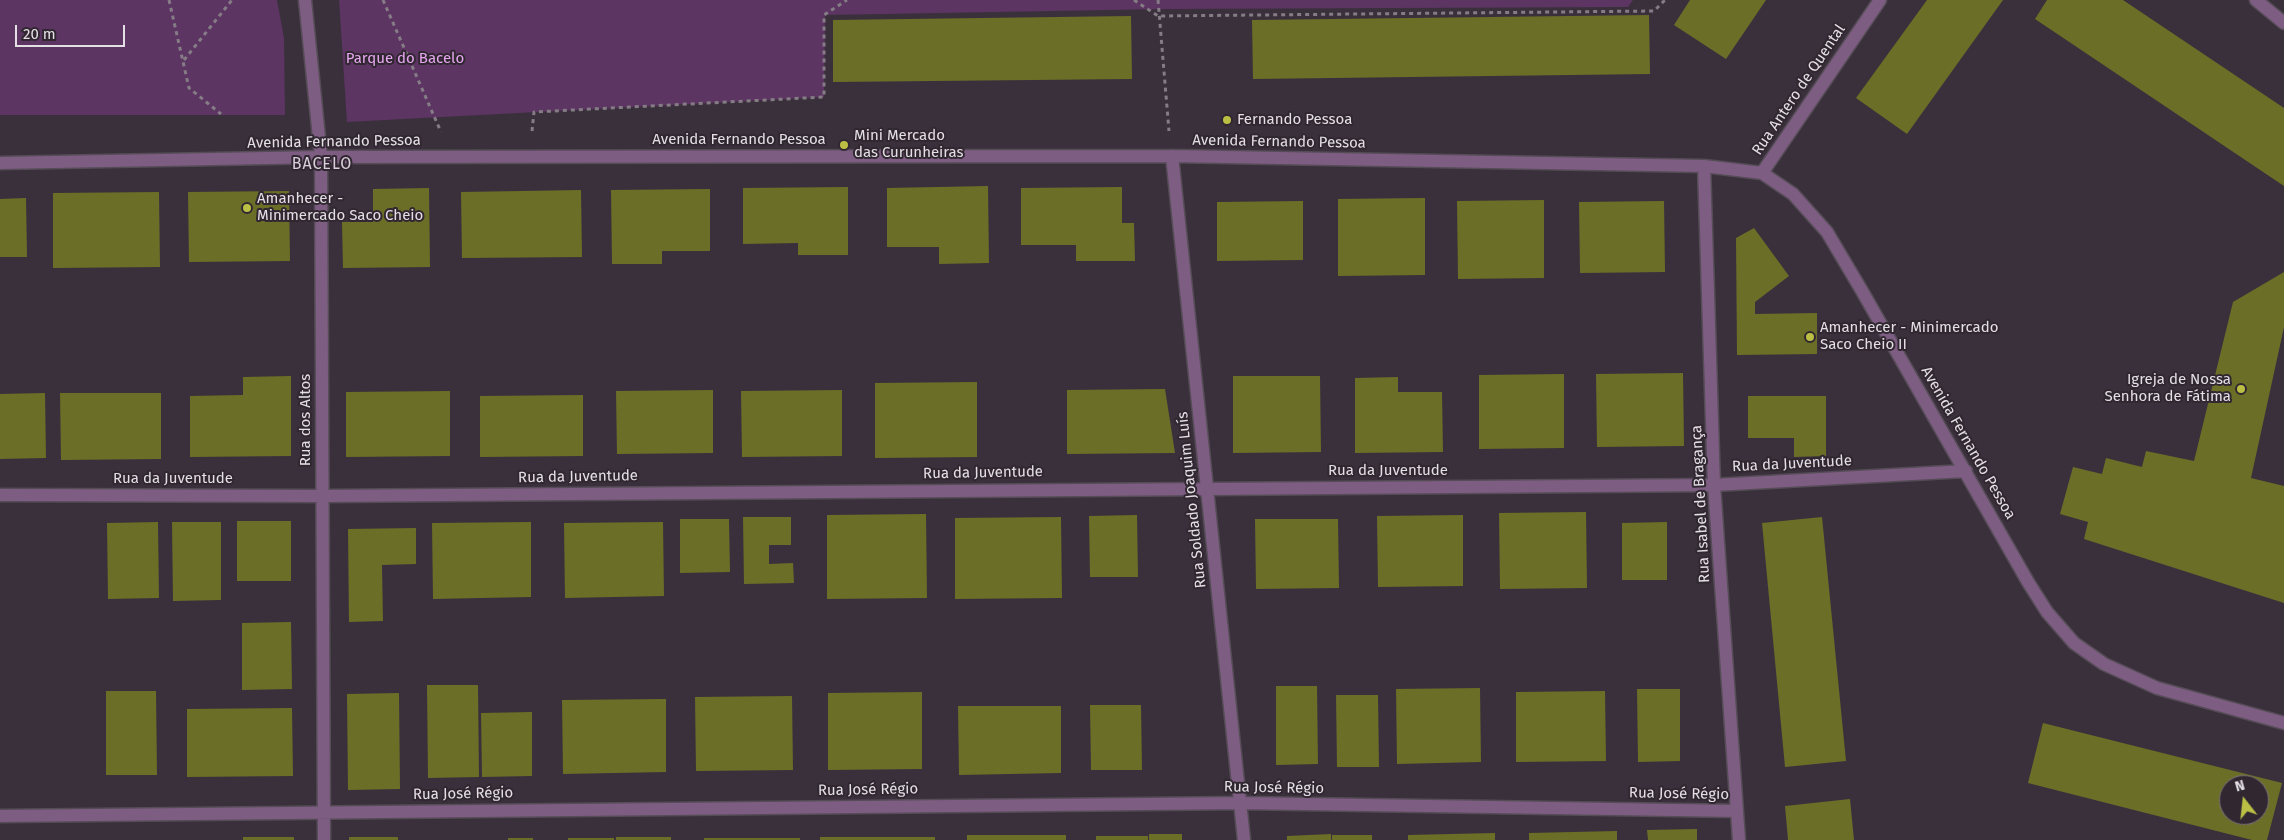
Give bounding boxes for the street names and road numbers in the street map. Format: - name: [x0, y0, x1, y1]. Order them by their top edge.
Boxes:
- street label: Rua Antero de Quental: [1749, 21, 1849, 159]
- street label: Avenida Fernando Pessoa: [247, 131, 421, 153]
- street label: Avenida Fernando Pessoa: [652, 131, 826, 149]
- street label: Avenida Fernando Pessoa: [1192, 131, 1366, 153]
- street label: Avenida Fernando Pessoa: [1917, 363, 2019, 523]
- street label: Rua dos Altos: [297, 374, 315, 466]
- street label: Rua Soldado Joaquim Luís: [1174, 411, 1210, 589]
- street label: Rua Isabel de Bragança: [1688, 425, 1714, 583]
- street label: Rua da Juventude: [1732, 452, 1852, 476]
- street label: Rua da Juventude: [1328, 462, 1448, 480]
- street label: Rua da Juventude: [923, 463, 1043, 483]
- street label: Rua da Juventude: [518, 467, 638, 487]
- street label: Rua da Juventude: [113, 470, 233, 488]
- street label: Rua José Régio: [1224, 778, 1324, 798]
- street label: Rua José Régio: [818, 780, 918, 800]
- street label: Rua José Régio: [413, 784, 513, 804]
- street label: Rua José Régio: [1629, 784, 1729, 804]

